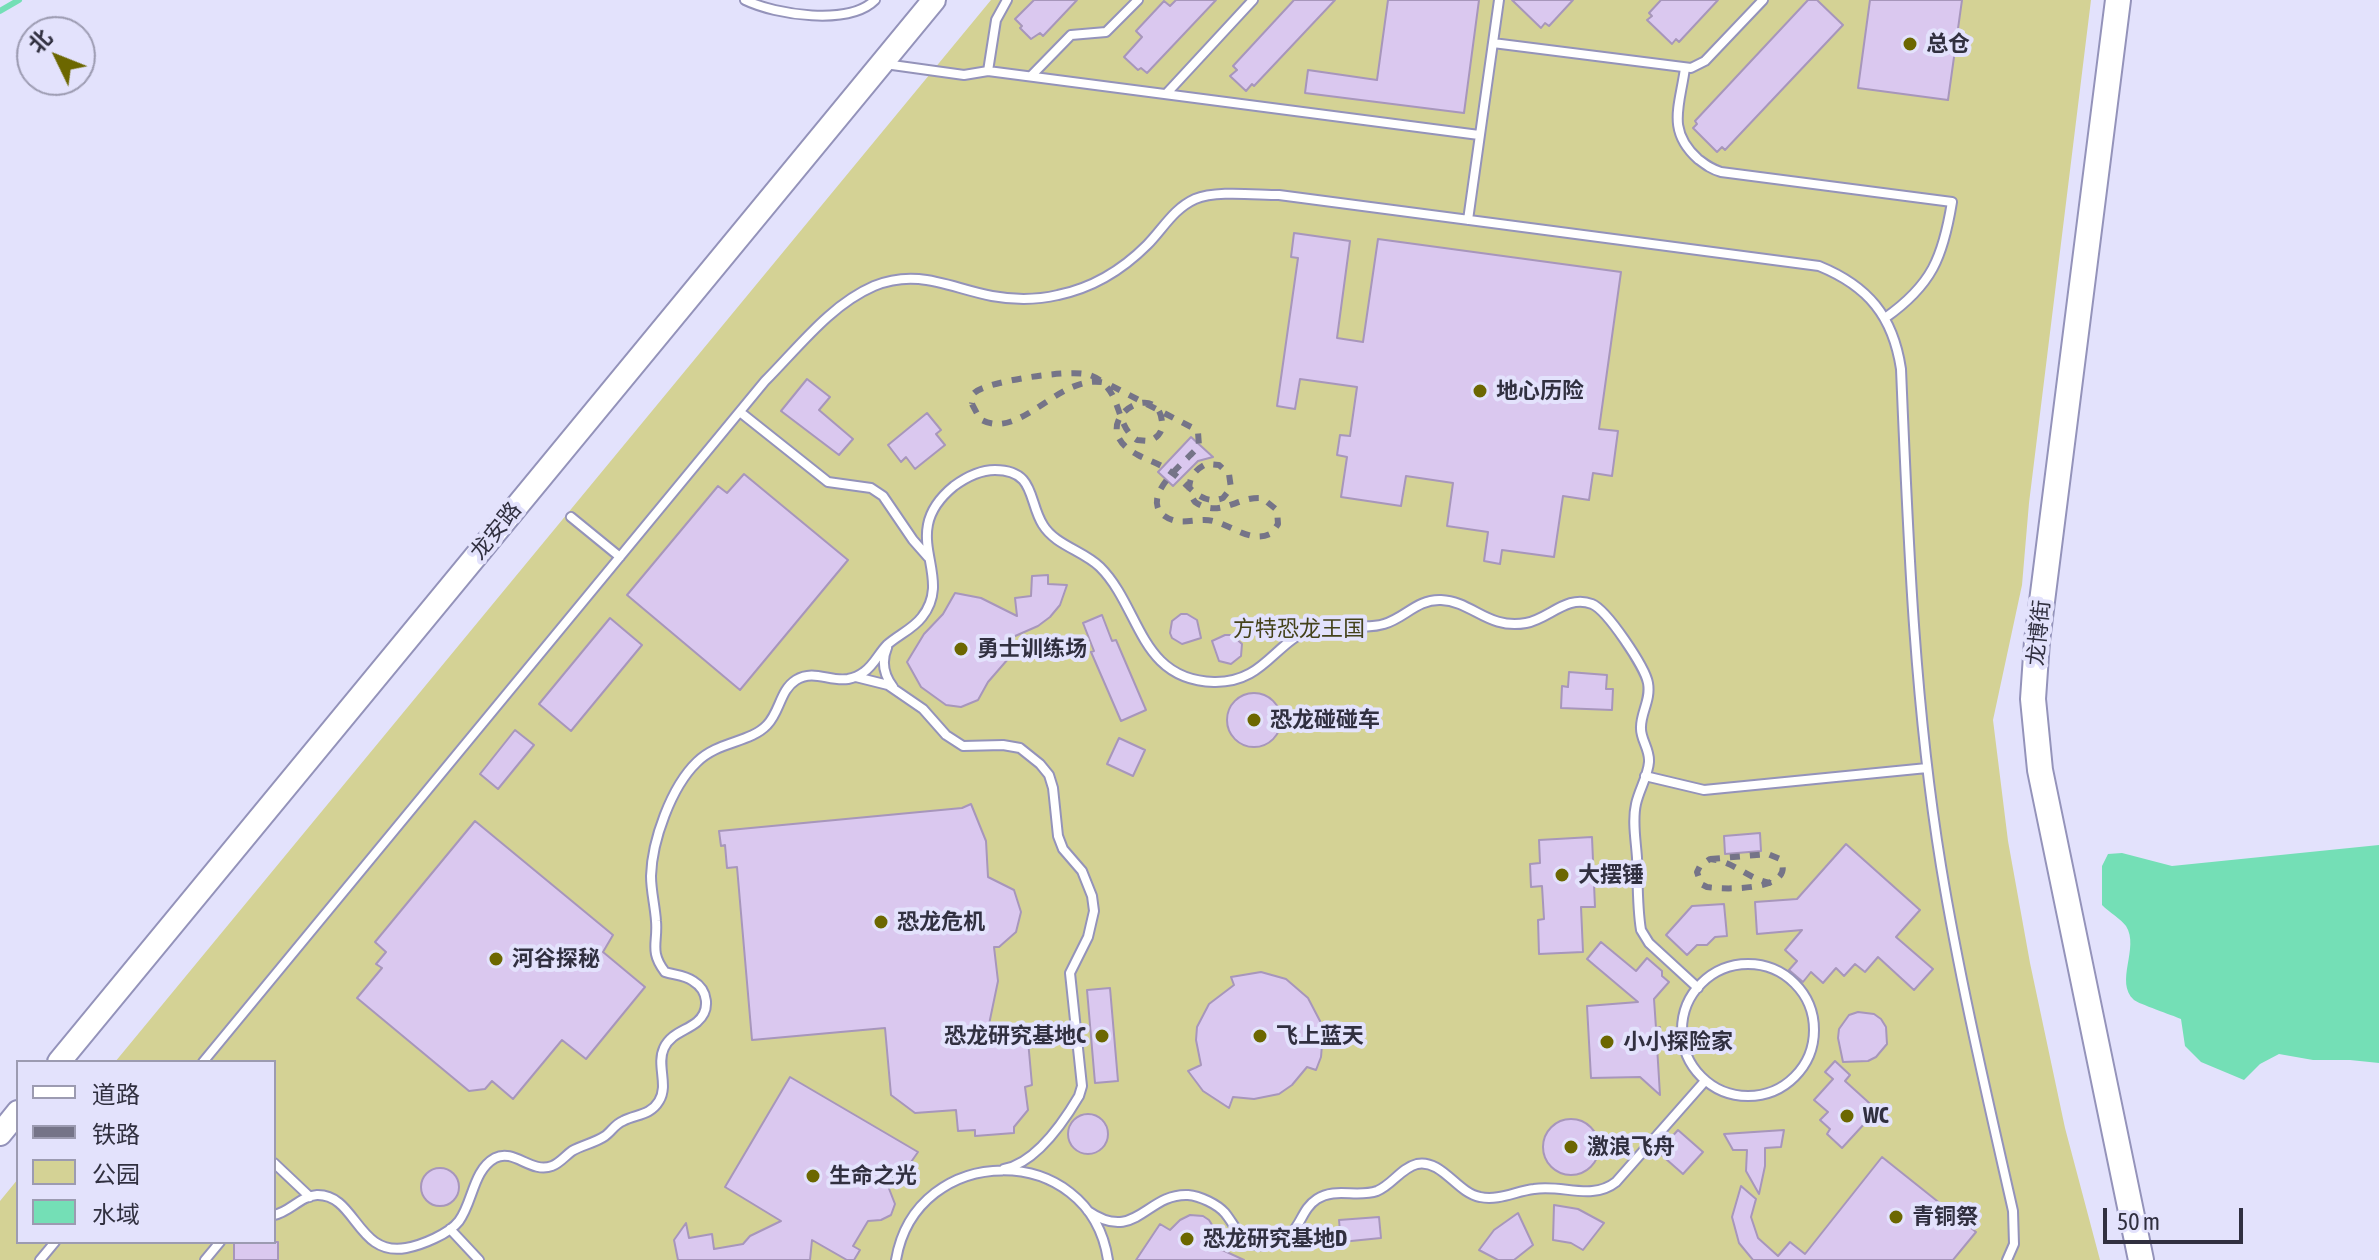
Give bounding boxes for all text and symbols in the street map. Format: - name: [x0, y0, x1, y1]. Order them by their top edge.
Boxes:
- north arrow: [16, 16, 96, 96]
- text: 北: [23, 24, 57, 58]
- place label: 总仓: [1926, 31, 1970, 57]
- marker: 总仓: [1901, 35, 1919, 53]
- place label: 地心历险: [1496, 378, 1584, 404]
- marker: 地心历险: [1471, 382, 1489, 400]
- street label: 龙安路: [465, 497, 527, 565]
- street label: 龙博街: [2022, 599, 2056, 667]
- park label: 方特恐龙王国: [1233, 616, 1365, 642]
- place label: 勇士训练场: [977, 636, 1087, 662]
- marker: 勇士训练场: [952, 640, 970, 658]
- place label: 恐龙碰碰车: [1270, 707, 1380, 733]
- marker: 恐龙碰碰车: [1245, 711, 1263, 729]
- place label: 大摆锤: [1578, 862, 1644, 888]
- marker: 大摆锤: [1553, 866, 1571, 884]
- place label: 恐龙危机: [897, 909, 985, 935]
- marker: 恐龙危机: [872, 913, 890, 931]
- place label: 河谷探秘: [512, 946, 600, 972]
- marker: 河谷探秘: [487, 950, 505, 968]
- place label: 恐龙研究基地C: [944, 1023, 1086, 1049]
- place label: 飞上蓝天: [1276, 1023, 1364, 1049]
- marker: 恐龙研究基地C: [1093, 1027, 1111, 1045]
- marker: 飞上蓝天: [1251, 1027, 1269, 1045]
- place label: 小小探险家: [1623, 1029, 1733, 1055]
- marker: 小小探险家: [1598, 1033, 1616, 1051]
- legend: [16, 1060, 276, 1244]
- text: 道路: [92, 1081, 140, 1108]
- place label: WC: [1863, 1103, 1889, 1129]
- marker: WC: [1838, 1107, 1856, 1125]
- text: 铁路: [92, 1121, 140, 1148]
- place label: 激浪飞舟: [1587, 1134, 1675, 1160]
- marker: 激浪飞舟: [1562, 1138, 1580, 1156]
- text: 公园: [92, 1161, 140, 1188]
- place label: 生命之光: [829, 1163, 917, 1189]
- marker: 生命之光: [804, 1167, 822, 1185]
- scale bar: [2107, 1192, 2247, 1242]
- text: 水域: [92, 1201, 140, 1228]
- place label: 青铜祭: [1912, 1204, 1978, 1230]
- marker: 青铜祭: [1887, 1208, 1905, 1226]
- text: 50 m: [2117, 1208, 2160, 1235]
- place label: 恐龙研究基地D: [1203, 1226, 1347, 1252]
- marker: 恐龙研究基地D: [1178, 1230, 1196, 1248]

